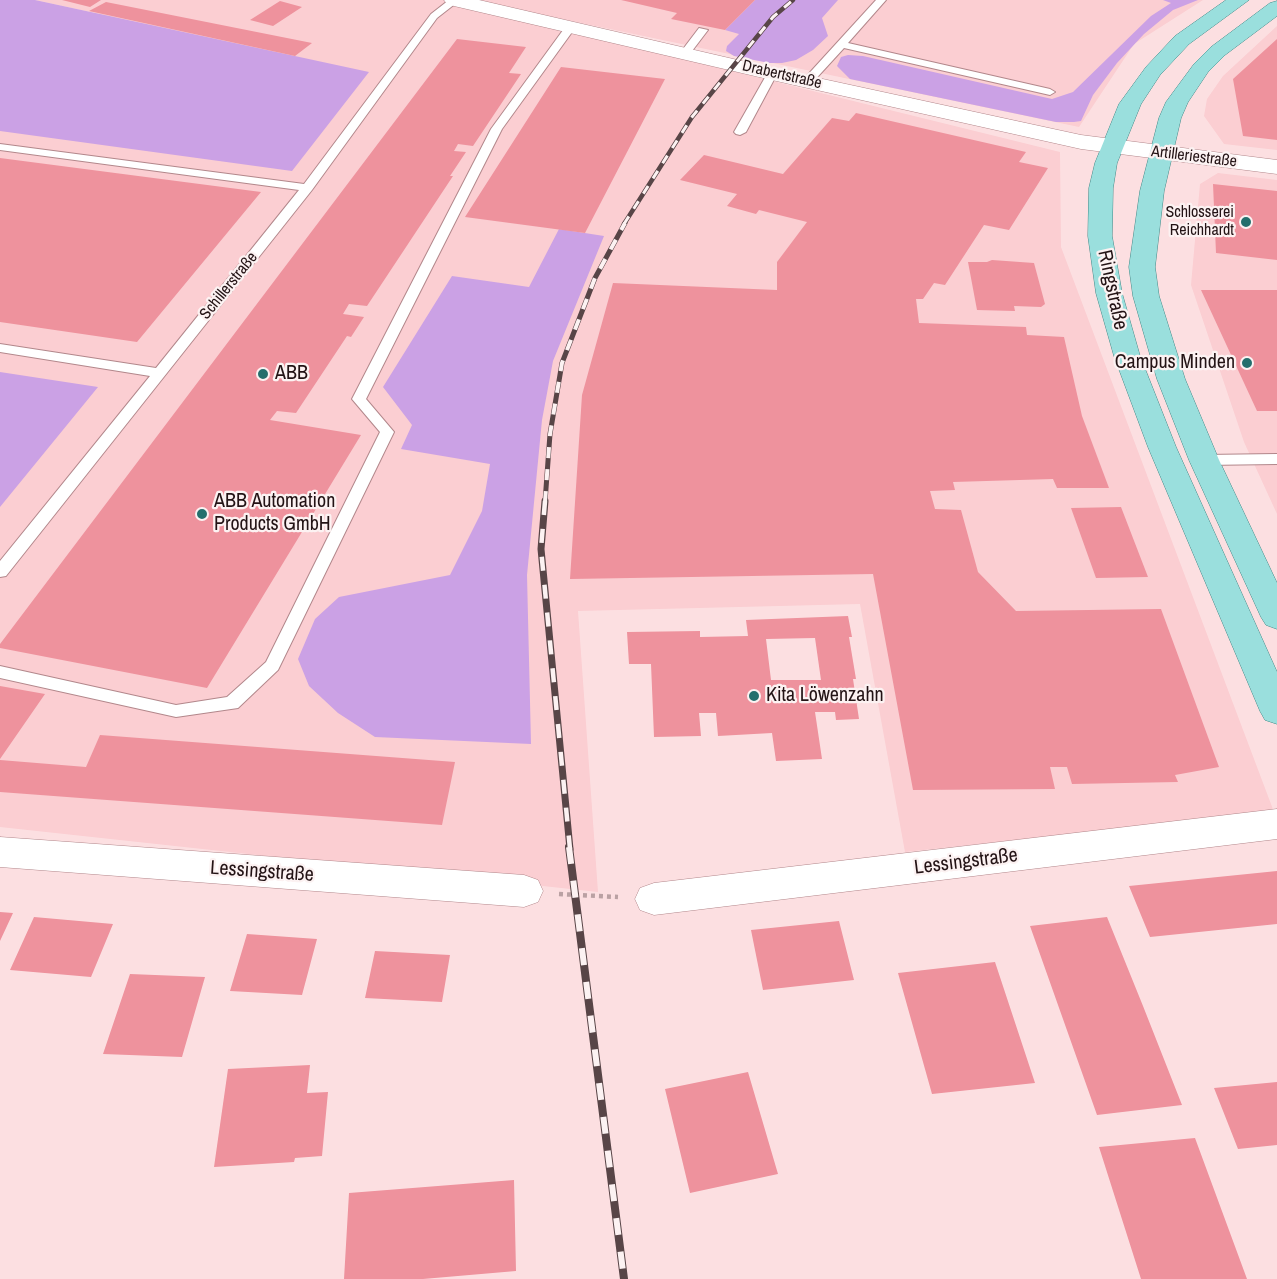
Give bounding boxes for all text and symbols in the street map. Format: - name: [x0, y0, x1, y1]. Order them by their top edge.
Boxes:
- street label: Drabertstraße: [740, 57, 824, 93]
- street label: Artilleriestraße: [1150, 142, 1238, 172]
- place label: Schlosserei Reichhardt: [1165, 203, 1234, 241]
- marker: Schlosserei Reichhardt: [1239, 215, 1253, 229]
- street label: Ringstraße: [1092, 248, 1132, 332]
- street label: Schillerstraße: [196, 249, 262, 323]
- place label: Campus Minden: [1115, 351, 1235, 375]
- marker: Campus Minden: [1240, 356, 1254, 370]
- place label: ABB: [275, 362, 308, 386]
- marker: ABB: [256, 367, 270, 381]
- place label: ABB Automation Products GmbH: [214, 490, 335, 537]
- marker: ABB Automation Products GmbH: [195, 507, 209, 521]
- place label: Kita Löwenzahn: [766, 684, 884, 708]
- marker: Kita Löwenzahn: [747, 689, 761, 703]
- street label: Lessingstraße: [913, 844, 1019, 880]
- street label: Lessingstraße: [209, 856, 315, 888]

